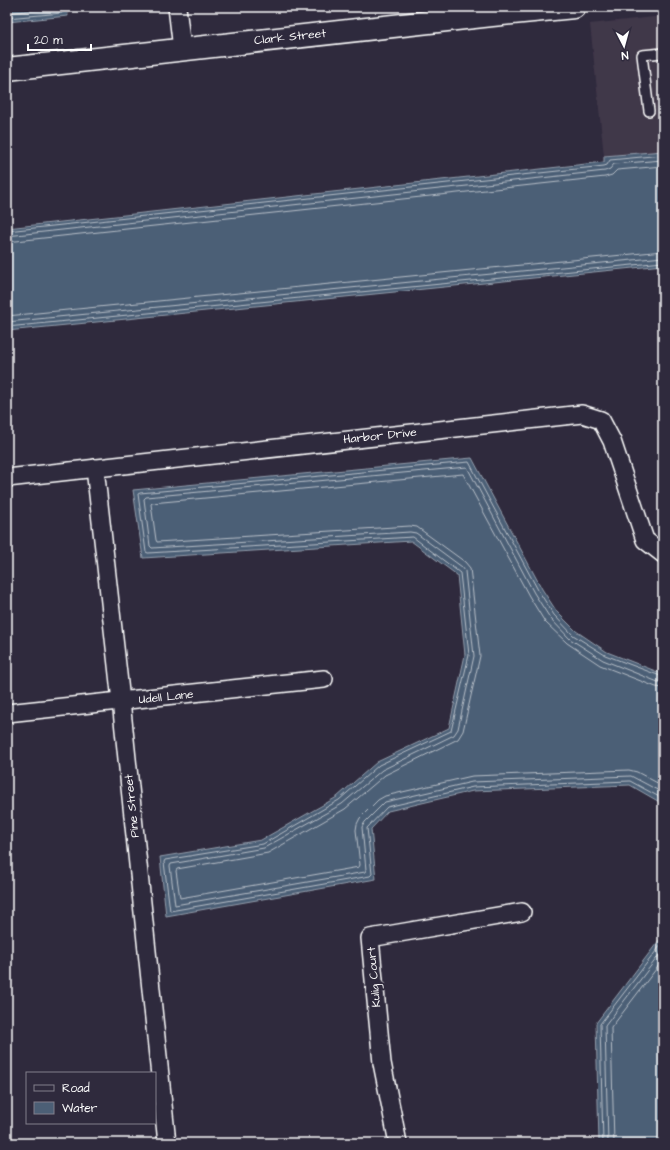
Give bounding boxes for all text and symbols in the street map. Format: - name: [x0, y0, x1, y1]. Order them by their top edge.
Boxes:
- street label: Clark Street: [253, 25, 327, 49]
- scale bar: [28, 26, 91, 52]
- north arrow: [604, 26, 644, 66]
- text: 20 m: [34, 32, 63, 49]
- text: N: [621, 48, 629, 63]
- street label: Harbor Drive: [342, 424, 418, 448]
- street label: Udell Lane: [138, 686, 195, 708]
- street label: Pine Street: [120, 773, 144, 839]
- street label: Kulig Court: [363, 946, 386, 1008]
- legend: [26, 1072, 156, 1124]
- text: Road: [62, 1080, 90, 1097]
- text: Water: [62, 1100, 98, 1117]

